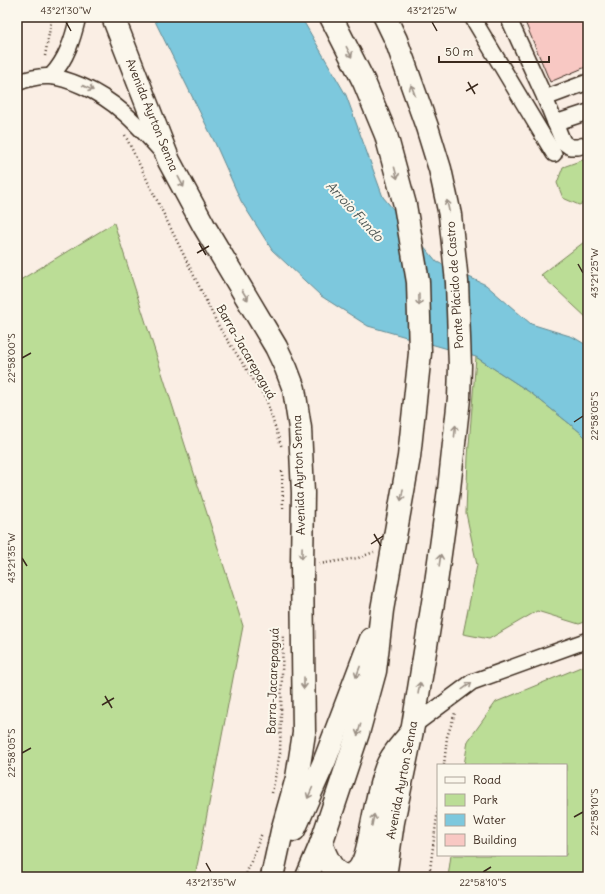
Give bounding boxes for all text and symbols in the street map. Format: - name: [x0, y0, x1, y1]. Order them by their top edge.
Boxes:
- text: 43°21'30"W: [41, 4, 91, 17]
- text: 43°21'25"W: [407, 4, 457, 17]
- scale bar: [439, 38, 549, 64]
- text: 50 m: [445, 44, 474, 59]
- one-way arrow: [346, 46, 353, 58]
- street label: Avenida Ayrton Senna: [123, 56, 182, 173]
- one-way arrow: [409, 84, 417, 96]
- one-way arrow: [81, 85, 93, 92]
- one-way arrow: [393, 166, 401, 179]
- one-way arrow: [178, 176, 185, 188]
- water label: Arroio Fundo: [322, 178, 387, 246]
- one-way arrow: [443, 200, 451, 213]
- street label: Ponte Plácido de Castro: [443, 220, 466, 349]
- text: 43°21'25"W: [588, 248, 601, 298]
- one-way arrow: [242, 289, 250, 301]
- one-way arrow: [415, 293, 423, 306]
- street label: Barra-Jacarepaguá: [213, 302, 280, 402]
- text: 22°58'00"S: [5, 333, 18, 383]
- text: 22°58'05"S: [588, 391, 601, 441]
- street label: Avenida Ayrton Senna: [289, 415, 308, 535]
- one-way arrow: [452, 425, 459, 438]
- one-way arrow: [398, 488, 406, 501]
- text: 43°21'35"W: [5, 533, 18, 583]
- one-way arrow: [298, 546, 306, 559]
- one-way arrow: [436, 554, 443, 567]
- street label: Barra-Jacarepaguá: [263, 627, 282, 734]
- one-way arrow: [353, 666, 361, 678]
- one-way arrow: [300, 676, 308, 689]
- one-way arrow: [415, 682, 423, 695]
- one-way arrow: [461, 682, 472, 691]
- street label: Avenida Ayrton Senna: [383, 719, 420, 840]
- one-way arrow: [355, 723, 362, 736]
- text: 22°58'05"S: [5, 728, 18, 778]
- legend: [437, 764, 567, 856]
- text: Road: [473, 772, 501, 787]
- one-way arrow: [306, 787, 313, 799]
- text: 22°58'10"S: [588, 788, 601, 836]
- text: Park: [473, 792, 498, 807]
- text: Water: [473, 812, 506, 827]
- one-way arrow: [370, 814, 378, 827]
- text: Building: [473, 832, 517, 847]
- text: 43°21'35"W: [186, 876, 236, 889]
- text: 22°58'10"S: [459, 876, 507, 889]

